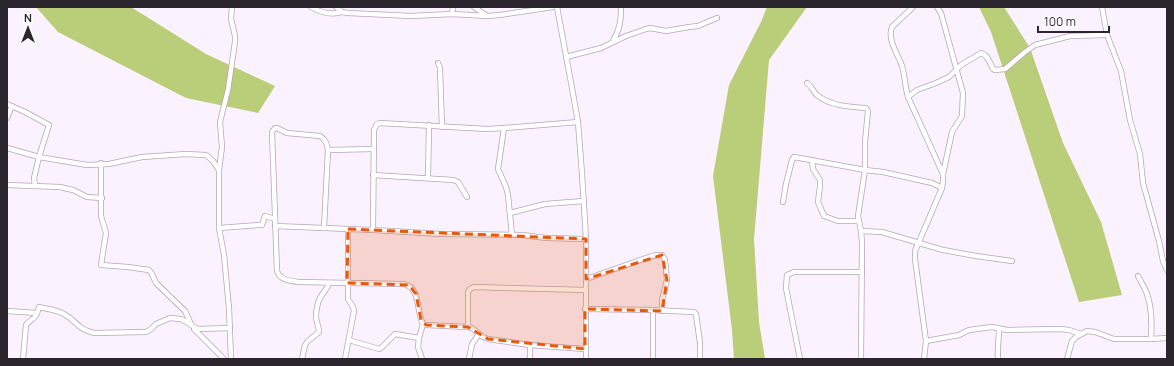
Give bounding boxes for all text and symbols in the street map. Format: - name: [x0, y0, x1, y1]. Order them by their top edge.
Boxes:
- north arrow: [8, 8, 48, 48]
- scale bar: [1038, 8, 1109, 34]
- text: N: [24, 10, 32, 25]
- text: 100 m: [1044, 13, 1076, 30]

